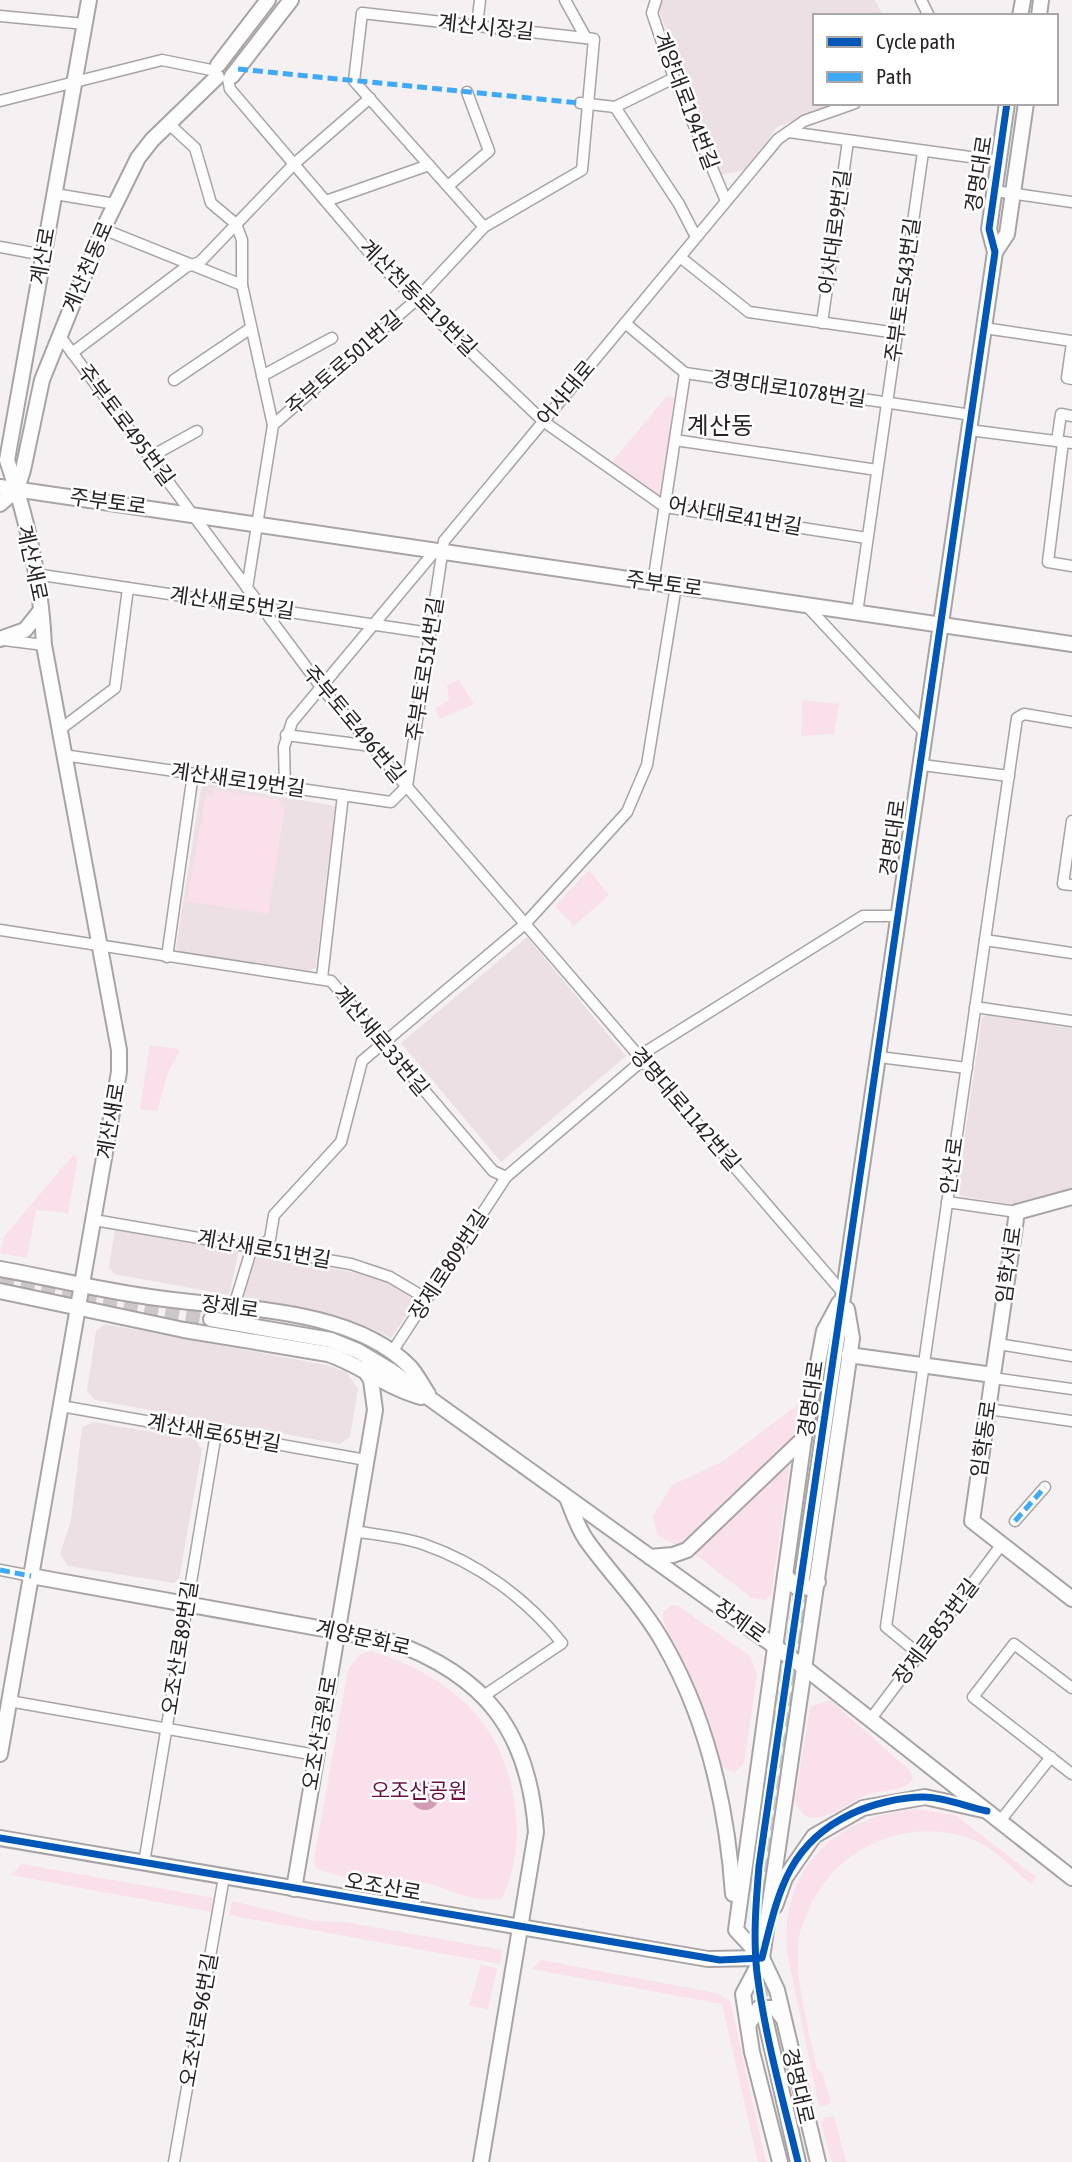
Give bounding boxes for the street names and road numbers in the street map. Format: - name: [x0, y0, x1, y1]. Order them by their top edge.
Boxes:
- street label: 계산시장길: [437, 9, 535, 43]
- street label: 계양대로194번길: [650, 28, 724, 173]
- street label: 경명대로: [960, 134, 996, 214]
- street label: 어사대로9번길: [813, 168, 855, 296]
- street label: 주부토로543번길: [880, 216, 924, 364]
- street label: 계산천동로: [57, 217, 117, 316]
- street label: 계산로: [25, 225, 59, 286]
- street label: 계산천동로19번길: [355, 234, 482, 361]
- street label: 주부토로501번길: [281, 305, 406, 419]
- street label: 어사대로: [531, 355, 599, 430]
- street label: 주부토로495번길: [73, 359, 180, 490]
- street label: 경명대로1078번길: [711, 365, 868, 411]
- street label: 주부토로: [68, 484, 148, 518]
- street label: 어사대로41번길: [666, 491, 804, 539]
- street label: 계산새로: [13, 523, 53, 603]
- street label: 주부토로: [624, 566, 704, 600]
- street label: 계산새로5번길: [168, 581, 296, 623]
- street label: 주부토로514번길: [401, 595, 447, 743]
- street label: 주부토로496번길: [299, 660, 411, 787]
- street label: 계산새로19번길: [169, 758, 307, 800]
- street label: 경명대로: [875, 798, 909, 878]
- street label: 계산새로33번길: [329, 981, 435, 1100]
- street label: 경명대로1142번길: [626, 1042, 746, 1175]
- street label: 계산새로: [91, 1081, 129, 1161]
- street label: 안산로: [935, 1135, 967, 1196]
- street label: 장제로809번길: [404, 1205, 493, 1324]
- street label: 계산새로51번길: [195, 1224, 333, 1272]
- street label: 임학서로: [991, 1225, 1025, 1305]
- street label: 장제로: [200, 1290, 261, 1322]
- street label: 경명대로: [793, 1359, 827, 1439]
- street label: 임학동로: [966, 1399, 1000, 1479]
- street label: 계산새로65번길: [145, 1408, 283, 1456]
- street label: 장제로853번길: [888, 1574, 983, 1689]
- street label: 오조산로89번길: [157, 1579, 201, 1717]
- street label: 장제로: [710, 1593, 771, 1647]
- street label: 계양문화로: [313, 1614, 413, 1660]
- street label: 오조산공원로: [297, 1674, 341, 1792]
- street label: 오조산로: [343, 1867, 423, 1905]
- street label: 오조산로96번길: [174, 1951, 222, 2089]
- street label: 경명대로: [779, 2045, 819, 2126]

